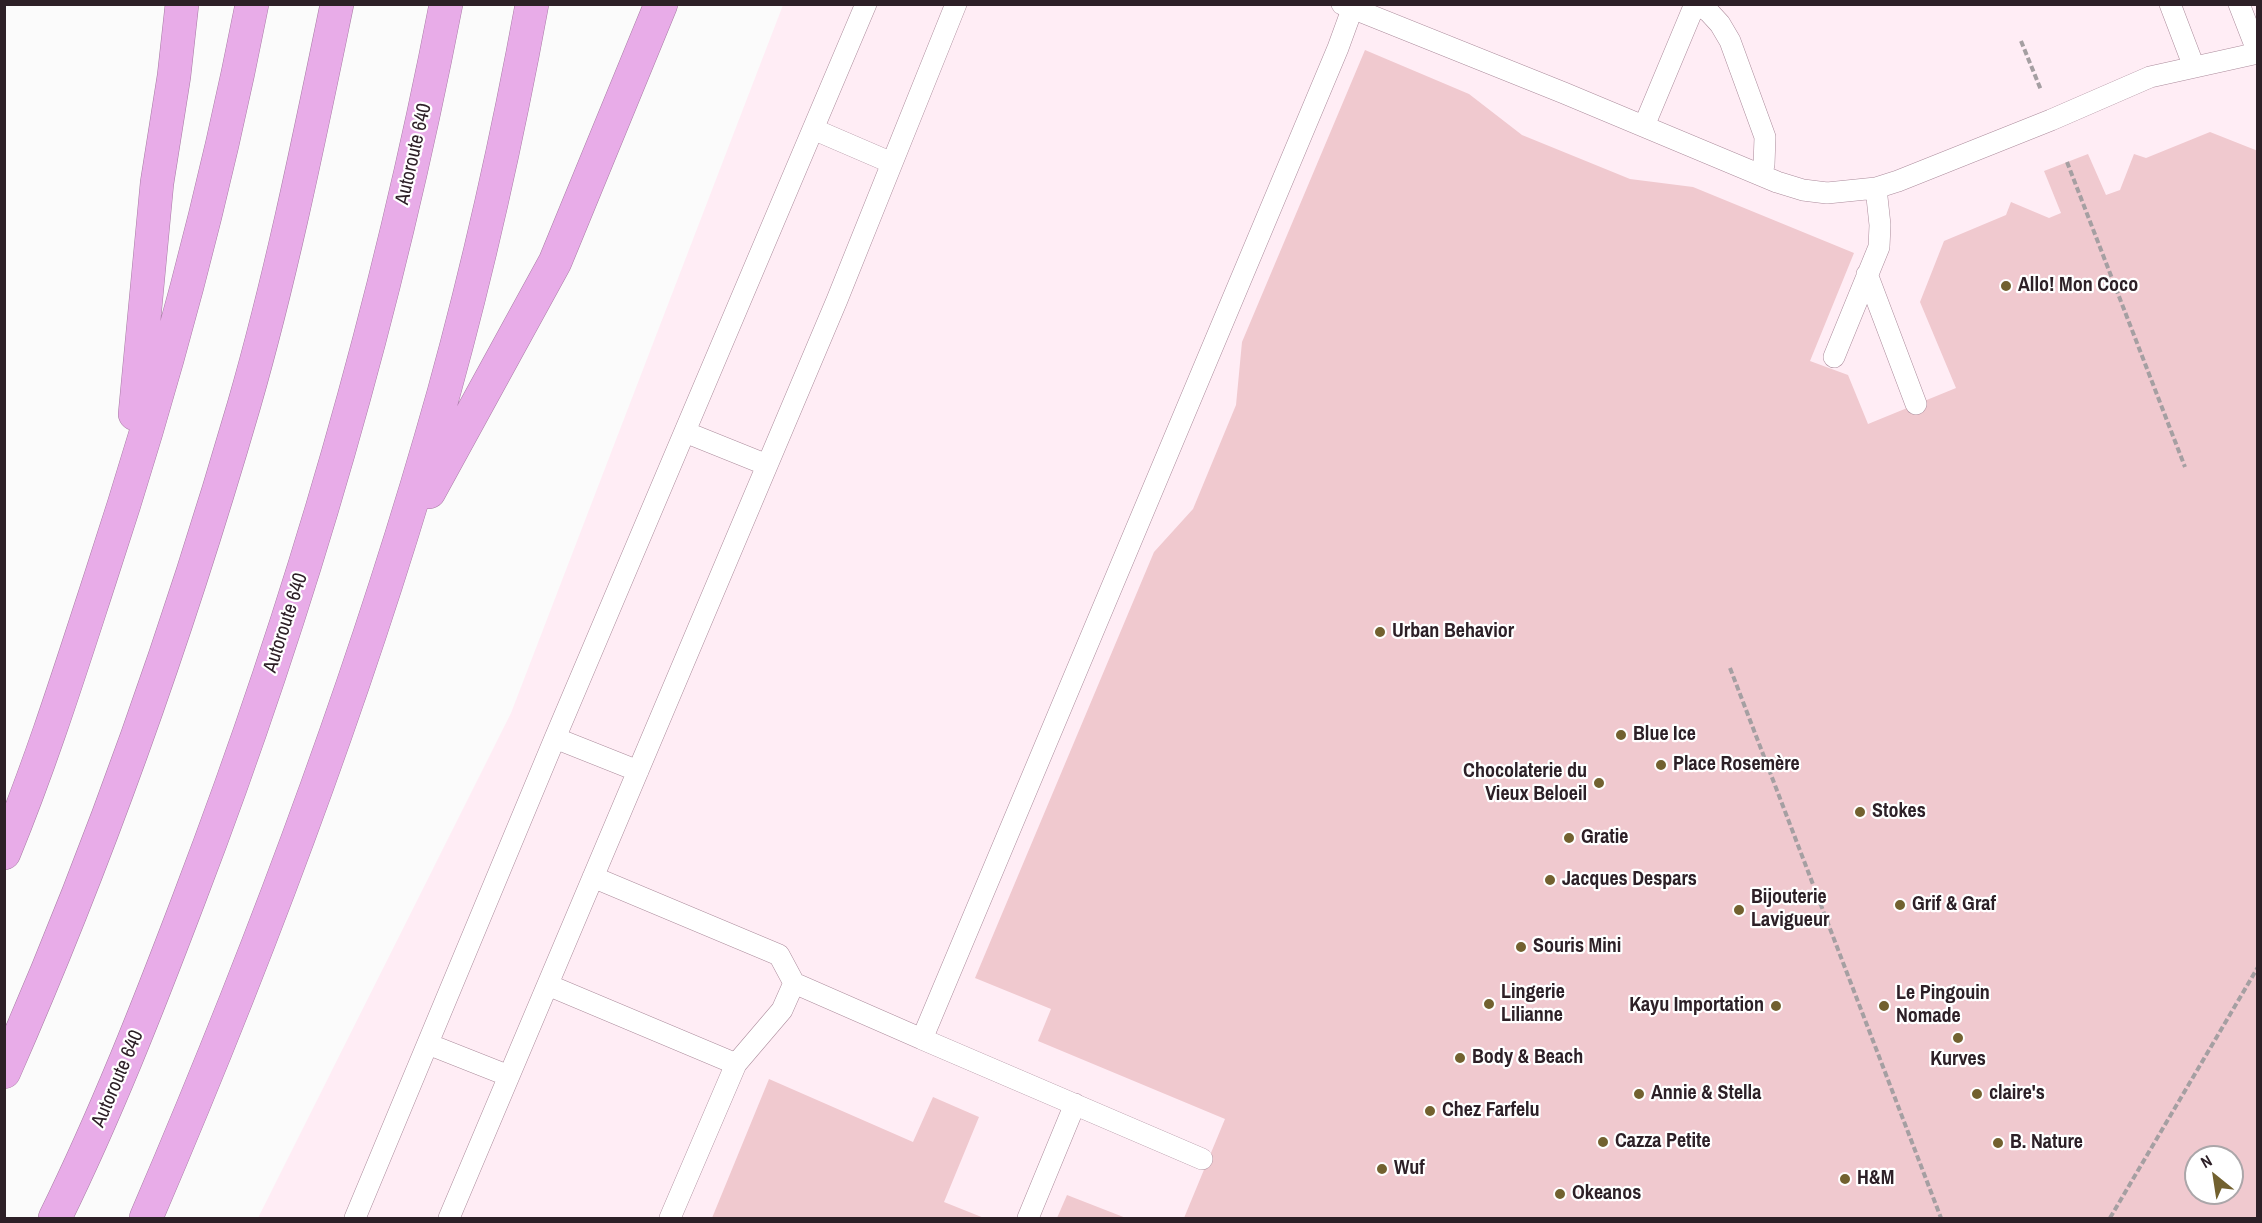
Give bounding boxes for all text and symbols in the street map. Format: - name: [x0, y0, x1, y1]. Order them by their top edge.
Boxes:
- street label: Autoroute 640: [391, 101, 437, 207]
- place label: Allo! Mon Coco: [2018, 274, 2138, 298]
- marker: Allo! Mon Coco: [1999, 279, 2013, 293]
- street label: Autoroute 640: [259, 570, 313, 676]
- place label: Urban Behavior: [1392, 620, 1514, 644]
- marker: Urban Behavior: [1373, 625, 1387, 639]
- place label: Blue Ice: [1633, 723, 1696, 747]
- marker: Blue Ice: [1614, 728, 1628, 742]
- place label: Place Rosemère: [1673, 753, 1800, 777]
- marker: Place Rosemère: [1654, 758, 1668, 772]
- place label: Chocolaterie du Vieux Beloeil: [1463, 760, 1587, 807]
- marker: Chocolaterie du Vieux Beloeil: [1592, 776, 1606, 790]
- place label: Stokes: [1872, 800, 1926, 824]
- marker: Stokes: [1853, 805, 1867, 819]
- place label: Gratie: [1581, 826, 1628, 850]
- marker: Gratie: [1562, 831, 1576, 845]
- place label: Jacques Despars: [1562, 868, 1697, 892]
- marker: Jacques Despars: [1543, 873, 1557, 887]
- place label: Bijouterie Lavigueur: [1751, 886, 1829, 933]
- place label: Grif & Graf: [1912, 893, 1996, 917]
- marker: Grif & Graf: [1893, 898, 1907, 912]
- marker: Bijouterie Lavigueur: [1732, 903, 1746, 917]
- place label: Souris Mini: [1533, 935, 1621, 959]
- marker: Souris Mini: [1514, 940, 1528, 954]
- place label: Lingerie Lilianne: [1501, 981, 1565, 1028]
- place label: Le Pingouin Nomade: [1896, 982, 1990, 1029]
- place label: Kayu Importation: [1629, 994, 1764, 1018]
- marker: Lingerie Lilianne: [1482, 997, 1496, 1011]
- marker: Kayu Importation: [1769, 999, 1783, 1013]
- marker: Le Pingouin Nomade: [1877, 999, 1891, 1013]
- street label: Autoroute 640: [87, 1027, 149, 1131]
- marker: Kurves: [1951, 1031, 1965, 1045]
- place label: Body & Beach: [1472, 1046, 1583, 1070]
- place label: Kurves: [1930, 1048, 1986, 1072]
- marker: Body & Beach: [1453, 1051, 1467, 1065]
- place label: Annie & Stella: [1651, 1082, 1761, 1106]
- place label: claire's: [1989, 1082, 2045, 1106]
- marker: Annie & Stella: [1632, 1087, 1646, 1101]
- marker: claire's: [1970, 1087, 1984, 1101]
- place label: Chez Farfelu: [1442, 1099, 1540, 1123]
- marker: Chez Farfelu: [1423, 1104, 1437, 1118]
- place label: Cazza Petite: [1615, 1130, 1711, 1154]
- place label: B. Nature: [2010, 1131, 2083, 1155]
- marker: Cazza Petite: [1596, 1135, 1610, 1149]
- marker: B. Nature: [1991, 1136, 2005, 1150]
- north arrow: [2184, 1145, 2244, 1205]
- text: N: [2196, 1149, 2216, 1173]
- place label: Wuf: [1394, 1157, 1425, 1181]
- marker: Wuf: [1375, 1162, 1389, 1176]
- place label: H&M: [1857, 1167, 1894, 1191]
- marker: H&M: [1838, 1172, 1852, 1186]
- place label: Okeanos: [1572, 1182, 1641, 1206]
- marker: Okeanos: [1553, 1187, 1567, 1201]

